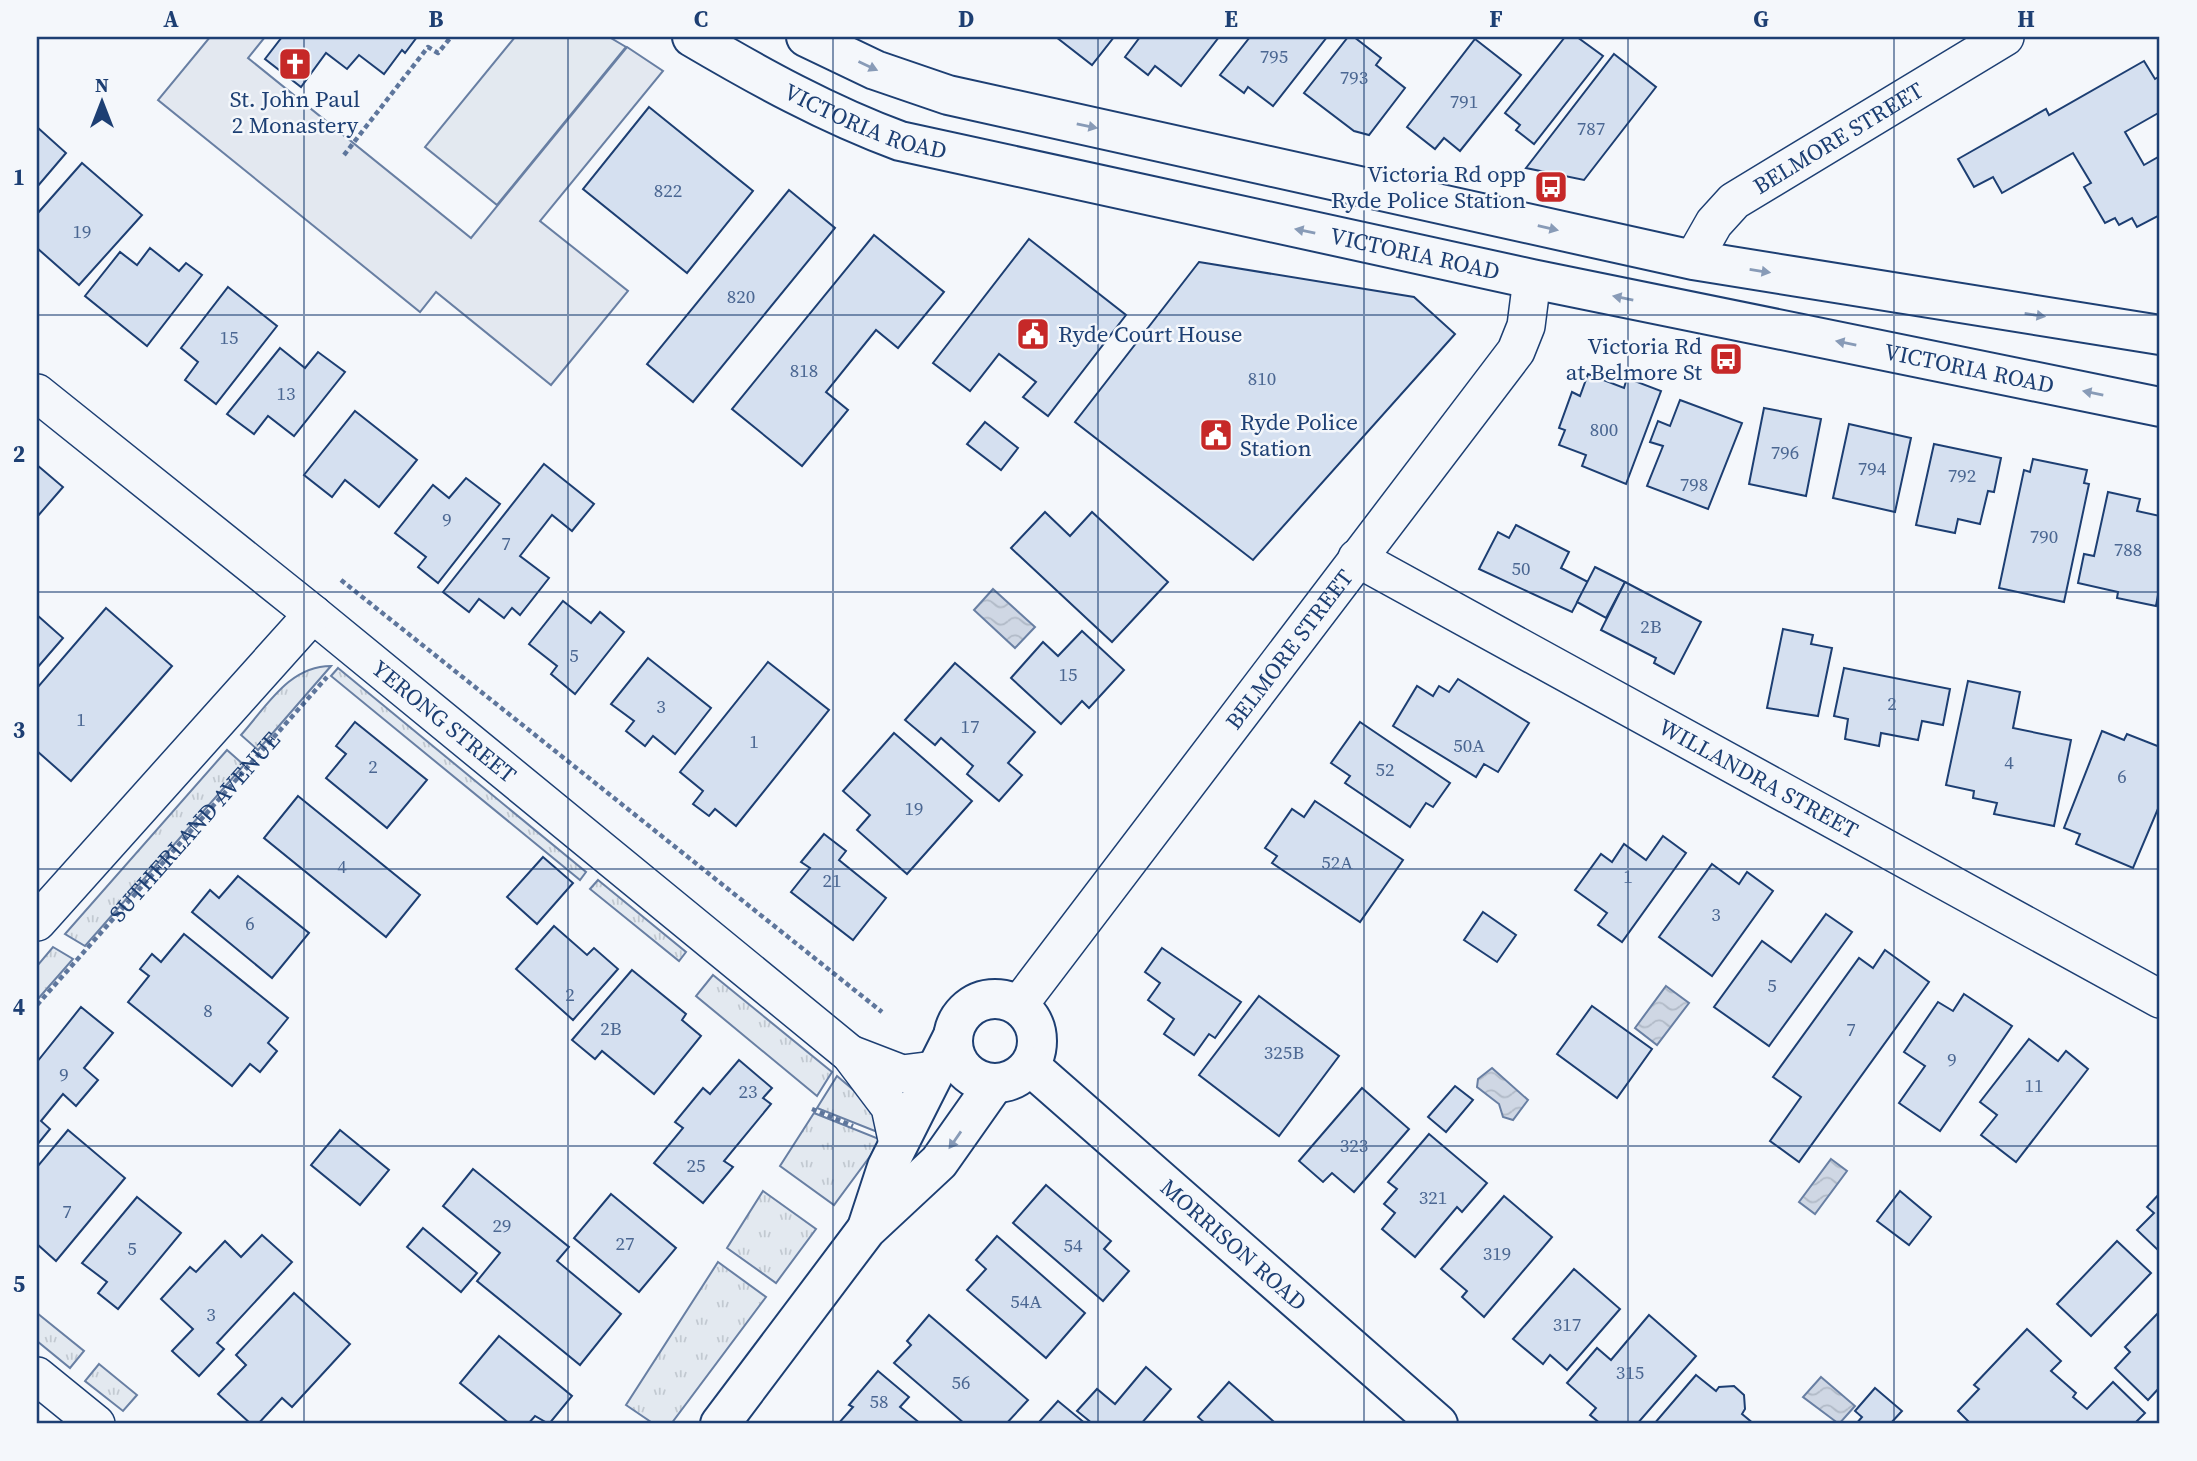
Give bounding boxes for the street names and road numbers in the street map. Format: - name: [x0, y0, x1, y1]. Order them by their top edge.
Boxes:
- street label: BELMORE STREET: [1747, 74, 1929, 202]
- street label: VICTORIA ROAD: [779, 75, 950, 167]
- street label: VICTORIA ROAD: [1327, 219, 1503, 288]
- street label: VICTORIA ROAD: [1881, 335, 2057, 401]
- street label: BELMORE STREET: [1218, 563, 1361, 736]
- street label: YERONG STREET: [365, 652, 523, 790]
- street label: WILLANDRA STREET: [1653, 711, 1864, 846]
- street label: SUTHERLAND AVENUE: [102, 724, 288, 929]
- street label: MORRISON ROAD: [1153, 1172, 1314, 1318]

